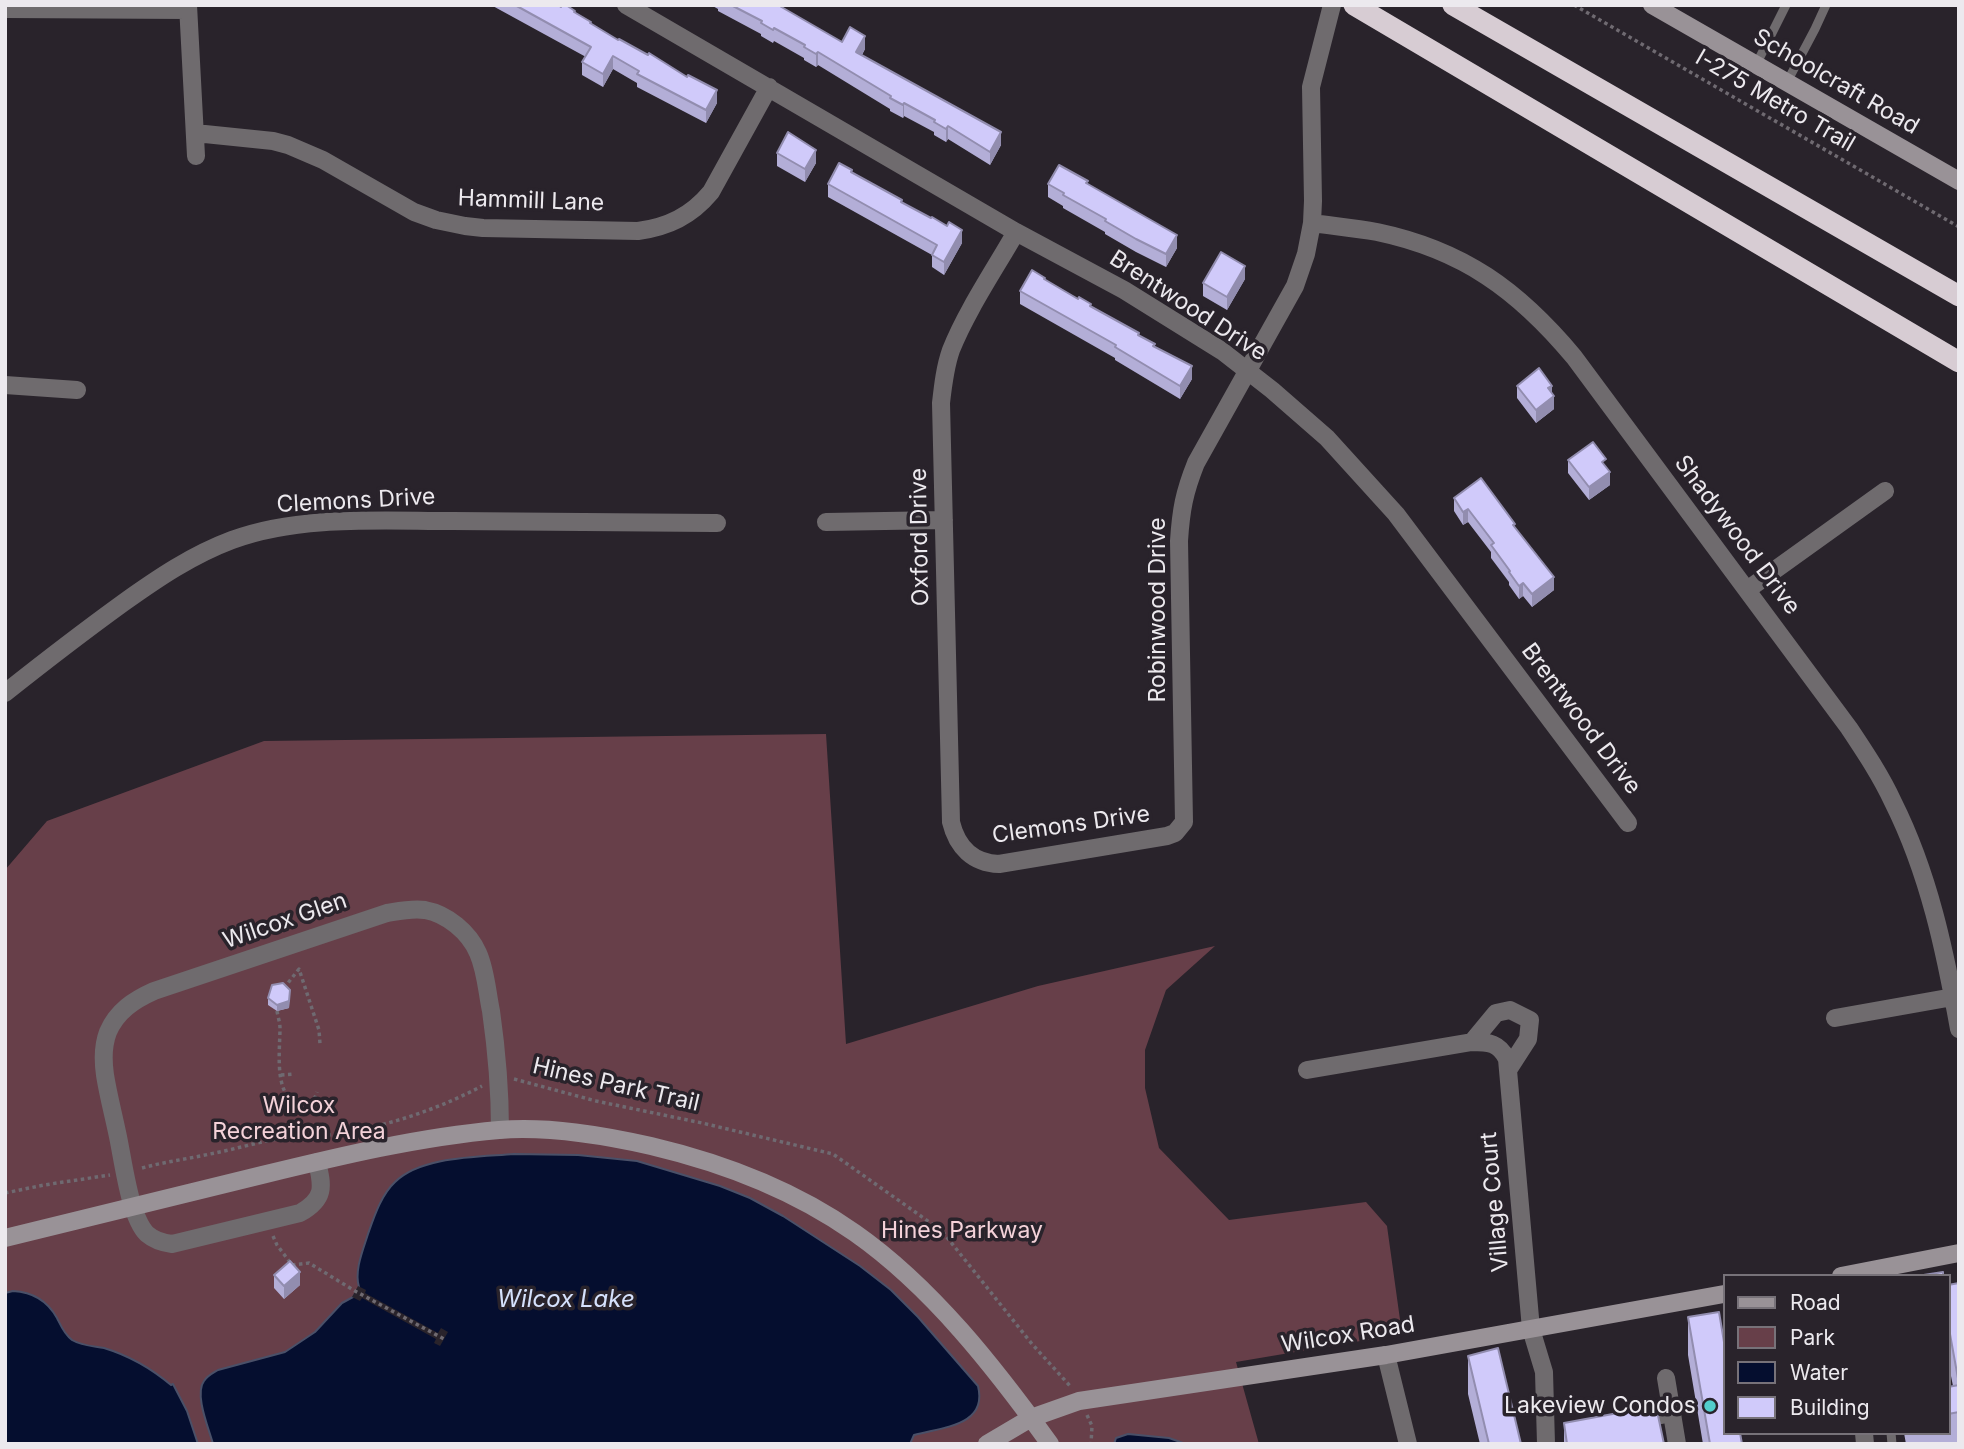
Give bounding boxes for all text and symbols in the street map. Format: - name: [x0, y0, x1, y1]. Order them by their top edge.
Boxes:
- street label: Schoolcraft Road: [1748, 23, 1924, 141]
- street label: I-275 Metro Trail: [1690, 44, 1860, 158]
- street label: Hammill Lane: [457, 185, 605, 217]
- street label: Brentwood Drive: [1104, 245, 1272, 367]
- street label: Shadywood Drive: [1668, 450, 1806, 620]
- street label: Oxford Drive: [905, 468, 935, 606]
- street label: Clemons Drive: [276, 483, 436, 519]
- street label: Robinwood Drive: [1144, 517, 1172, 703]
- street label: Brentwood Drive: [1515, 638, 1647, 800]
- street label: Clemons Drive: [990, 800, 1152, 850]
- street label: Wilcox Glen: [220, 887, 350, 955]
- street label: Hines Park Trail: [530, 1052, 702, 1118]
- park label: Wilcox Recreation Area: [212, 1092, 386, 1146]
- street label: Village Court: [1475, 1131, 1515, 1273]
- park label: Hines Parkway: [881, 1217, 1043, 1245]
- legend: [1722, 1274, 1950, 1435]
- water label: Wilcox Lake: [497, 1286, 635, 1314]
- text: Road: [1790, 1290, 1841, 1315]
- street label: Wilcox Road: [1279, 1311, 1417, 1359]
- text: Park: [1790, 1325, 1835, 1350]
- text: Water: [1790, 1360, 1848, 1385]
- place label: Lakeview Condos: [1504, 1392, 1696, 1420]
- text: Building: [1790, 1395, 1870, 1420]
- marker: Lakeview Condos: [1702, 1398, 1718, 1414]

